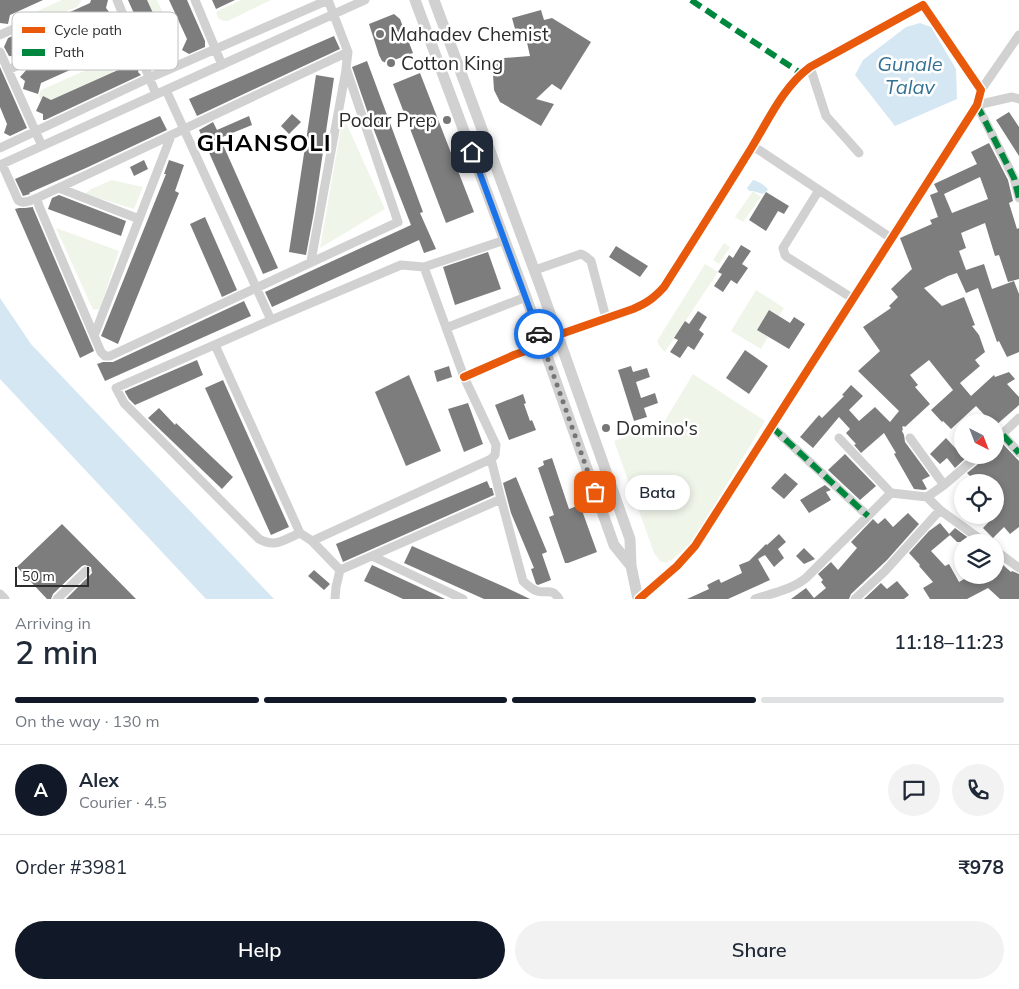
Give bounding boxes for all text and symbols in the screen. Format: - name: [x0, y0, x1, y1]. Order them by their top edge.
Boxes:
- legend: [12, 12, 178, 70]
- text: Cycle path: [54, 21, 122, 39]
- place label: Mahadev Chemist: [390, 22, 549, 46]
- marker: Mahadev Chemist: [374, 28, 386, 40]
- text: Path: [54, 43, 84, 61]
- place label: Cotton King: [401, 51, 503, 75]
- water label: Gunale Talav: [877, 51, 943, 99]
- marker: Cotton King: [385, 57, 397, 69]
- place label: Podar Prep: [339, 108, 437, 132]
- marker: Podar Prep: [441, 114, 453, 126]
- district label: GHANSOLI: [196, 127, 332, 157]
- pin: [451, 131, 493, 173]
- icon: home: [458, 138, 486, 166]
- courier: [514, 309, 564, 359]
- icon: car: [525, 320, 553, 348]
- north arrow: [954, 414, 1004, 464]
- map controls: [954, 414, 1004, 584]
- place label: Domino's: [616, 416, 698, 440]
- marker: Domino's: [600, 422, 612, 434]
- pin: [574, 471, 616, 513]
- callout: Bata: [625, 474, 690, 510]
- button: locate: [954, 474, 1004, 524]
- icon: bag: [581, 478, 609, 506]
- text: Bata: [639, 482, 676, 502]
- button: layers: [954, 534, 1004, 584]
- scale bar: [15, 564, 89, 587]
- text: 50 m: [22, 567, 55, 585]
- text: Arriving in: [15, 613, 91, 633]
- text: 11:18–11:23: [894, 630, 1004, 654]
- text: 2 min: [15, 632, 98, 672]
- text: On the way · 130 m: [15, 711, 160, 731]
- button: chat: [888, 764, 940, 816]
- button: phone: [952, 764, 1004, 816]
- text: Alex: [79, 768, 119, 792]
- text: A: [34, 778, 48, 802]
- text: Courier · 4.5: [79, 792, 167, 812]
- text: Order #3981: [15, 855, 127, 879]
- text: ₹978: [958, 855, 1004, 879]
- button: Help: [15, 921, 505, 979]
- button: Share: [515, 921, 1004, 979]

